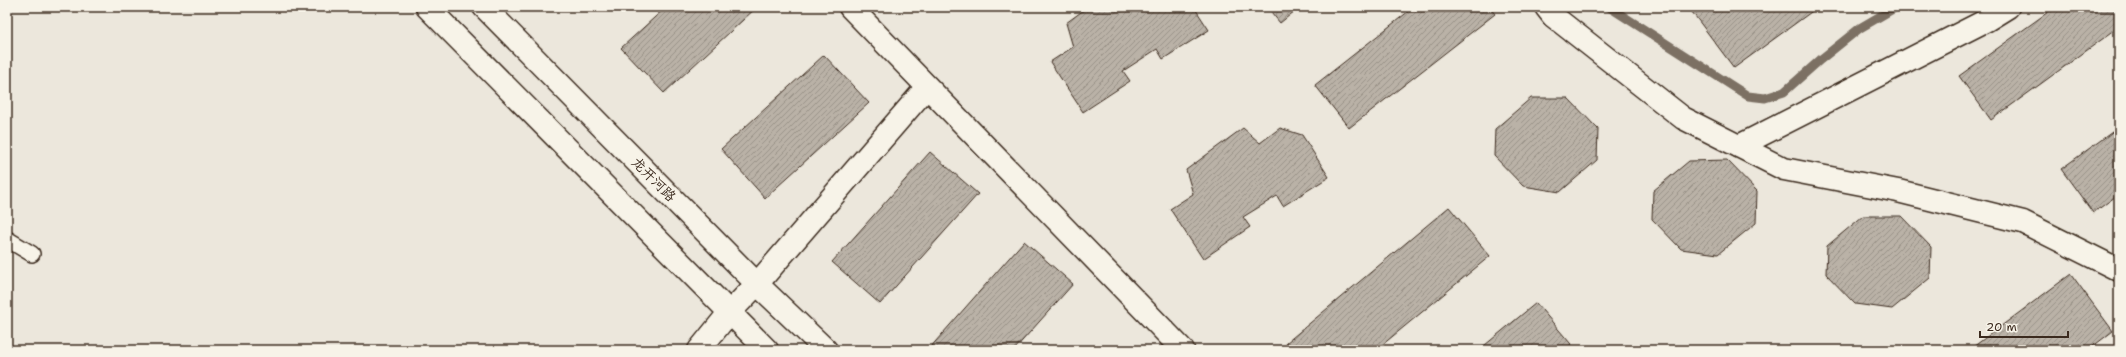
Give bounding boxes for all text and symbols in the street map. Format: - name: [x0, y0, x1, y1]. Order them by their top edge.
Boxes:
- street label: 龙开河路: [628, 153, 680, 205]
- scale bar: [1980, 313, 2068, 339]
- text: 20 m: [1986, 319, 2017, 335]

